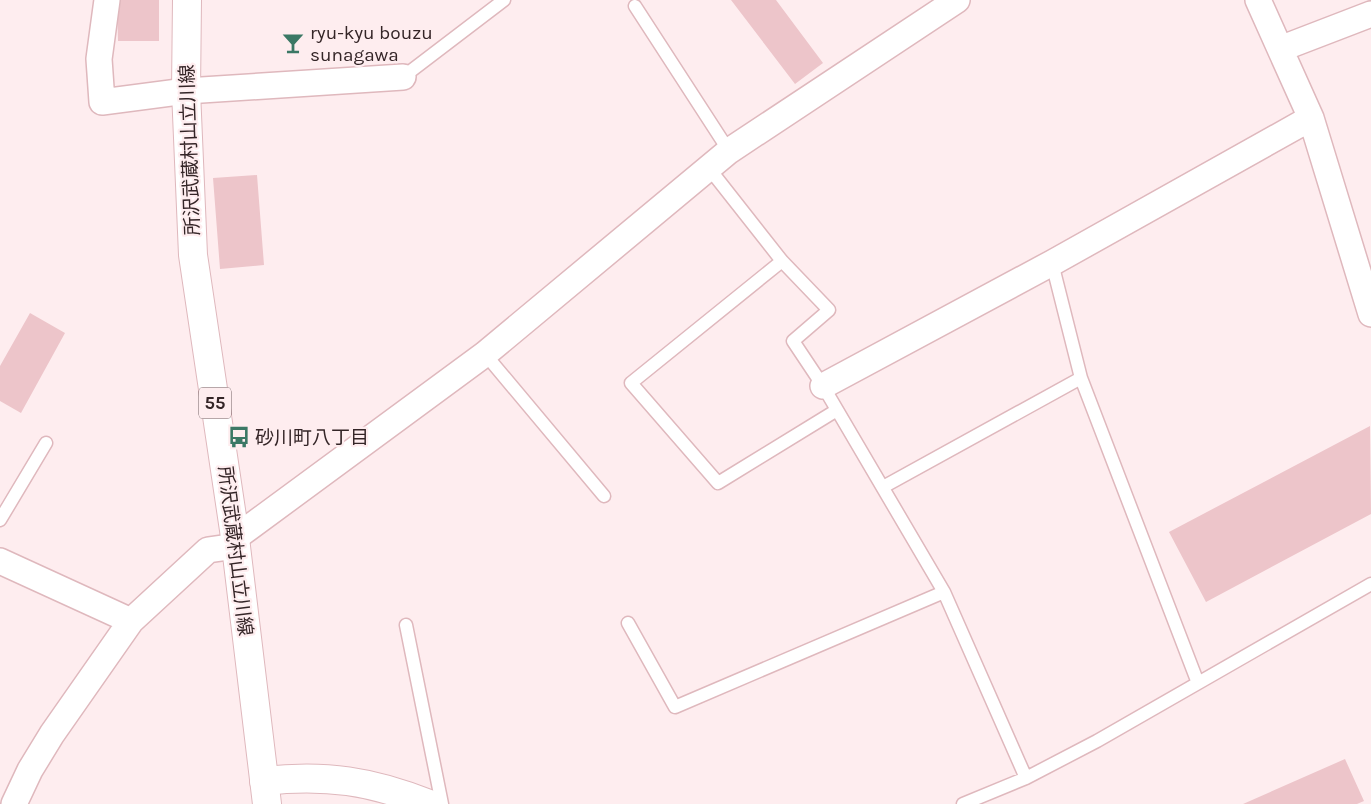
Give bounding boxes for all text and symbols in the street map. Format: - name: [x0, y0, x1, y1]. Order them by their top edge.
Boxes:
- place label: ryu-kyu bouzu sunagawa: [310, 22, 433, 66]
- bar icon: ryu-kyu bouzu sunagawa: [280, 30, 306, 56]
- street label: 所沢武蔵村山立川線: [176, 64, 204, 236]
- road number: 55: [199, 388, 231, 418]
- bus stop icon: 砂川町八丁目: [226, 424, 252, 450]
- place label: 砂川町八丁目: [255, 427, 369, 449]
- street label: 所沢武蔵村山立川線: [214, 465, 256, 637]

